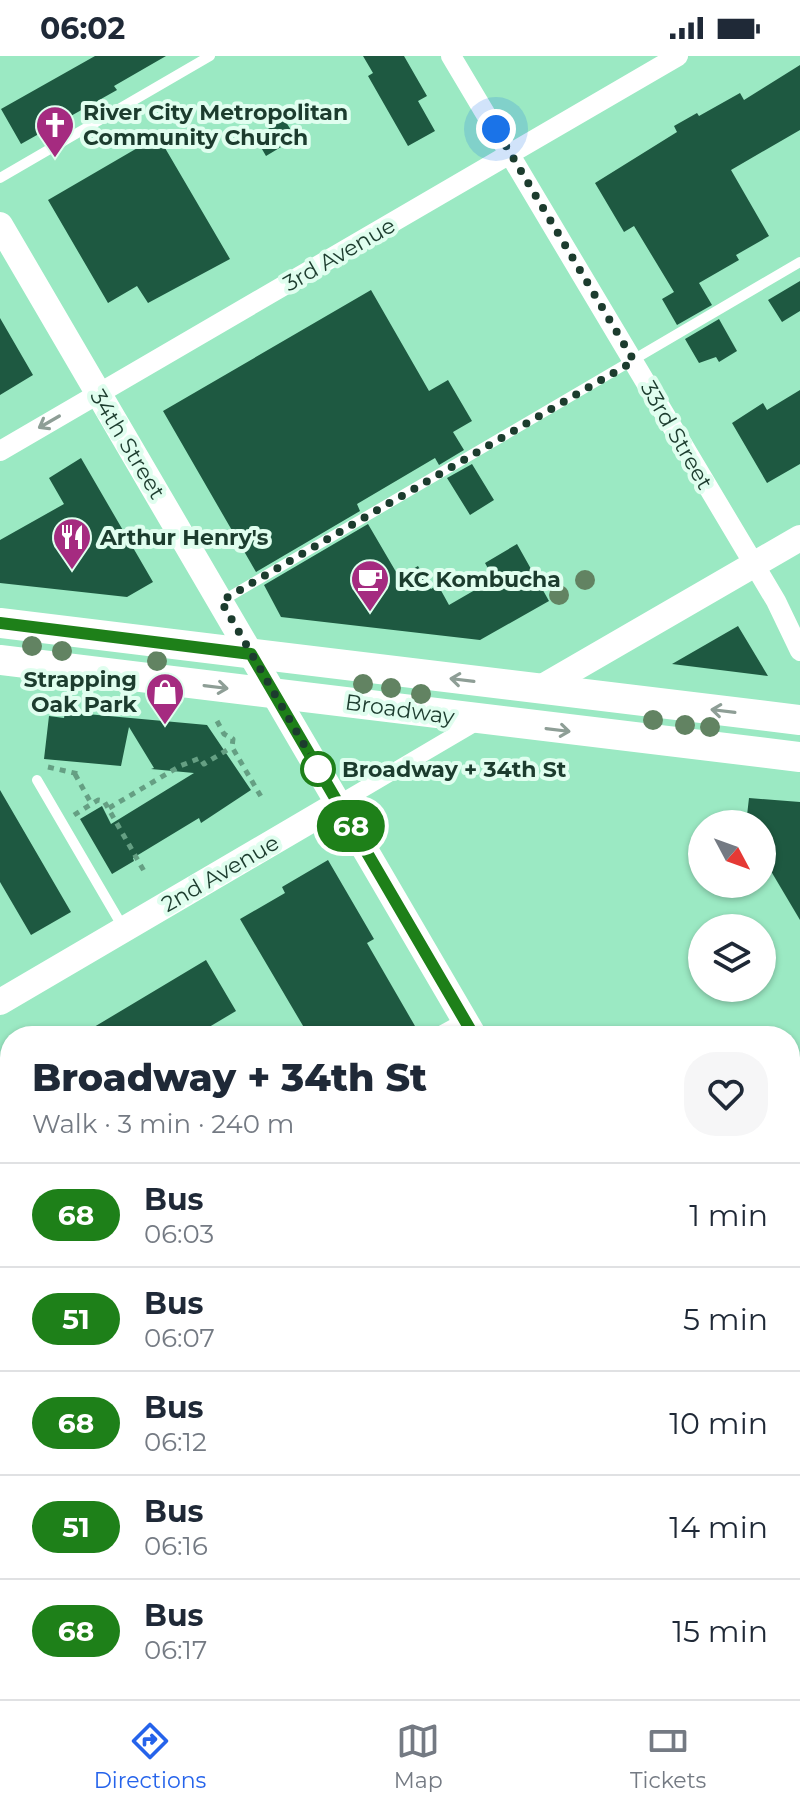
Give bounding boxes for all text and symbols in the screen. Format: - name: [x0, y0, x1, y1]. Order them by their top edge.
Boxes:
- text: 06:02: [40, 10, 125, 47]
- place label: River City Metropolitan Community Church: [83, 99, 348, 151]
- church icon: River City Metropolitan Community Church: [34, 104, 76, 159]
- your location: [476, 109, 516, 149]
- street label: 3rd Avenue: [279, 212, 400, 297]
- street label: 33rd Street: [635, 376, 718, 494]
- street label: 34th Street: [84, 385, 171, 504]
- one-way arrow: [38, 414, 61, 430]
- restaurant icon: Arthur Henry's: [51, 516, 93, 571]
- place label: Arthur Henry's: [99, 524, 269, 551]
- cafe icon: KC Kombucha: [349, 558, 391, 613]
- place label: KC Kombucha: [398, 566, 561, 593]
- place label: Strapping Oak Park: [24, 666, 138, 718]
- shop icon: Strapping Oak Park: [144, 671, 186, 726]
- one-way arrow: [449, 672, 476, 687]
- one-way arrow: [203, 680, 228, 695]
- street label: Broadway: [344, 688, 456, 731]
- one-way arrow: [710, 703, 736, 718]
- one-way arrow: [544, 722, 571, 737]
- marker: Broadway + 34th St: [301, 752, 335, 786]
- place label: Broadway + 34th St: [342, 756, 567, 783]
- line badge: 68: [315, 800, 387, 852]
- text: 68: [333, 809, 369, 843]
- north arrow: [688, 810, 776, 898]
- map controls: [688, 810, 776, 1002]
- street label: 2nd Avenue: [157, 829, 284, 918]
- button: layers: [688, 914, 776, 1002]
- button: heart: [684, 1052, 768, 1136]
- text: Broadway + 34th St: [32, 1054, 427, 1101]
- text: Walk · 3 min · 240 m: [32, 1108, 294, 1140]
- text: Bus: [144, 1181, 204, 1218]
- text: 1 min: [689, 1197, 768, 1234]
- text: 68: [58, 1198, 94, 1232]
- text: 06:03: [144, 1218, 214, 1250]
- text: Bus: [144, 1285, 204, 1322]
- text: 5 min: [683, 1301, 768, 1338]
- text: 51: [62, 1302, 90, 1336]
- text: 06:07: [144, 1322, 215, 1354]
- text: Bus: [144, 1389, 204, 1426]
- text: 10 min: [669, 1405, 768, 1442]
- text: 68: [58, 1406, 94, 1440]
- text: 06:12: [144, 1426, 207, 1458]
- text: Bus: [144, 1493, 204, 1530]
- text: 14 min: [669, 1509, 768, 1546]
- text: 51: [62, 1510, 90, 1544]
- text: 06:16: [144, 1530, 208, 1562]
- text: Bus: [144, 1597, 204, 1634]
- text: 15 min: [672, 1613, 768, 1650]
- text: 68: [58, 1614, 94, 1648]
- text: 06:17: [144, 1634, 207, 1666]
- tab: Directions: [94, 1719, 206, 1794]
- tab: Map: [394, 1719, 443, 1794]
- tab: Tickets: [630, 1719, 706, 1794]

